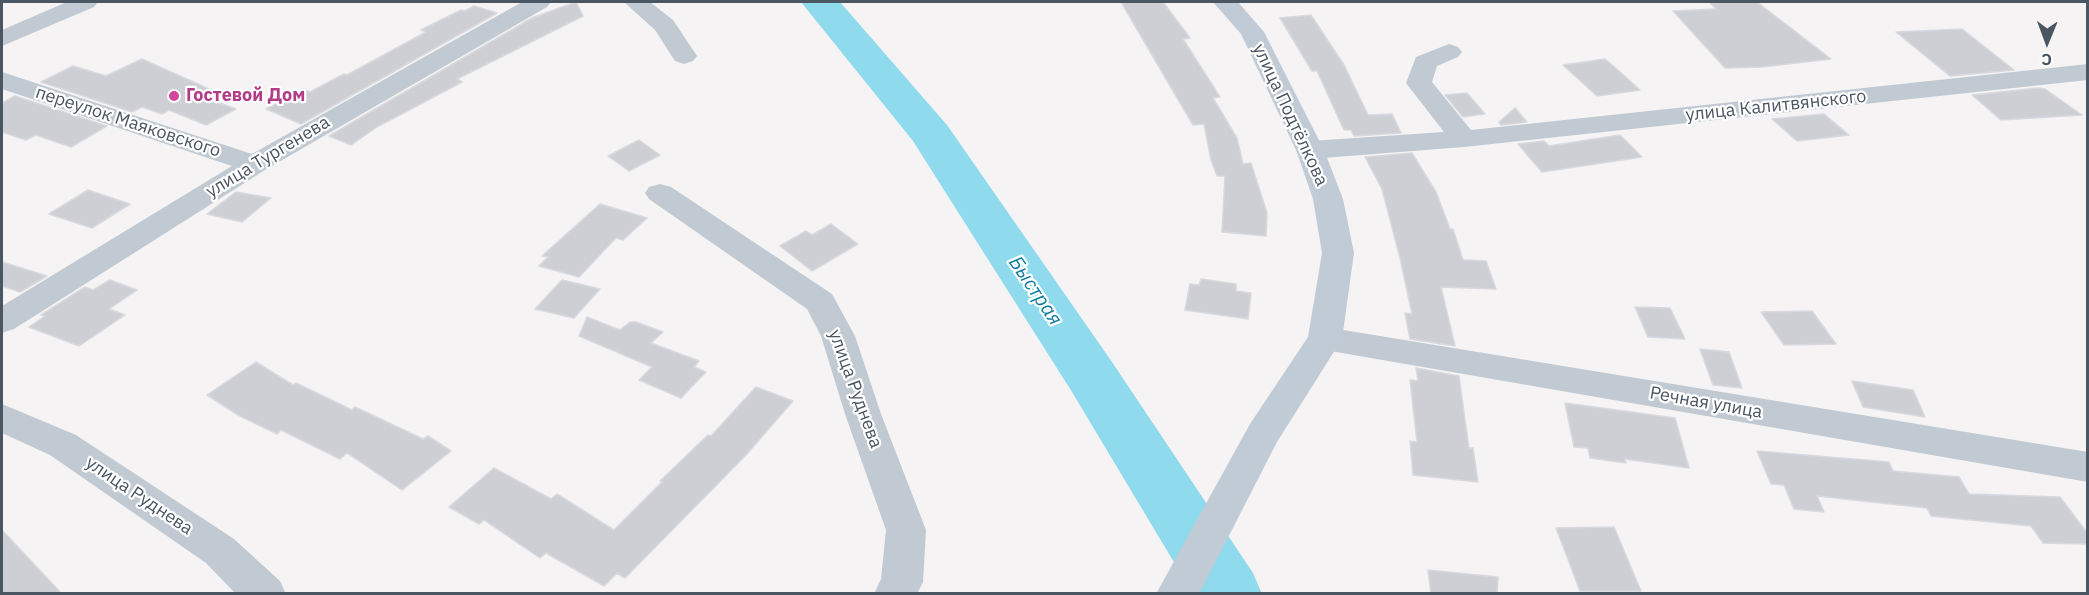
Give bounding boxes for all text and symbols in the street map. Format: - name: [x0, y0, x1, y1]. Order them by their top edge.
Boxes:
- north arrow: [2017, 12, 2077, 72]
- street label: улица Подтёлкова: [1248, 40, 1332, 190]
- text: С: [2041, 50, 2052, 70]
- street label: переулок Маяковского: [33, 82, 223, 162]
- place label: Гостевой Дом: [186, 85, 305, 107]
- street label: улица Калитвянского: [1685, 86, 1867, 126]
- marker: Гостевой Дом: [167, 89, 181, 103]
- street label: улица Тургенева: [202, 112, 334, 202]
- water label: Быстрая: [1003, 252, 1067, 330]
- street label: улица Руднева: [824, 327, 886, 451]
- street label: Речная улица: [1648, 382, 1764, 424]
- street label: улица Руднева: [81, 452, 197, 540]

